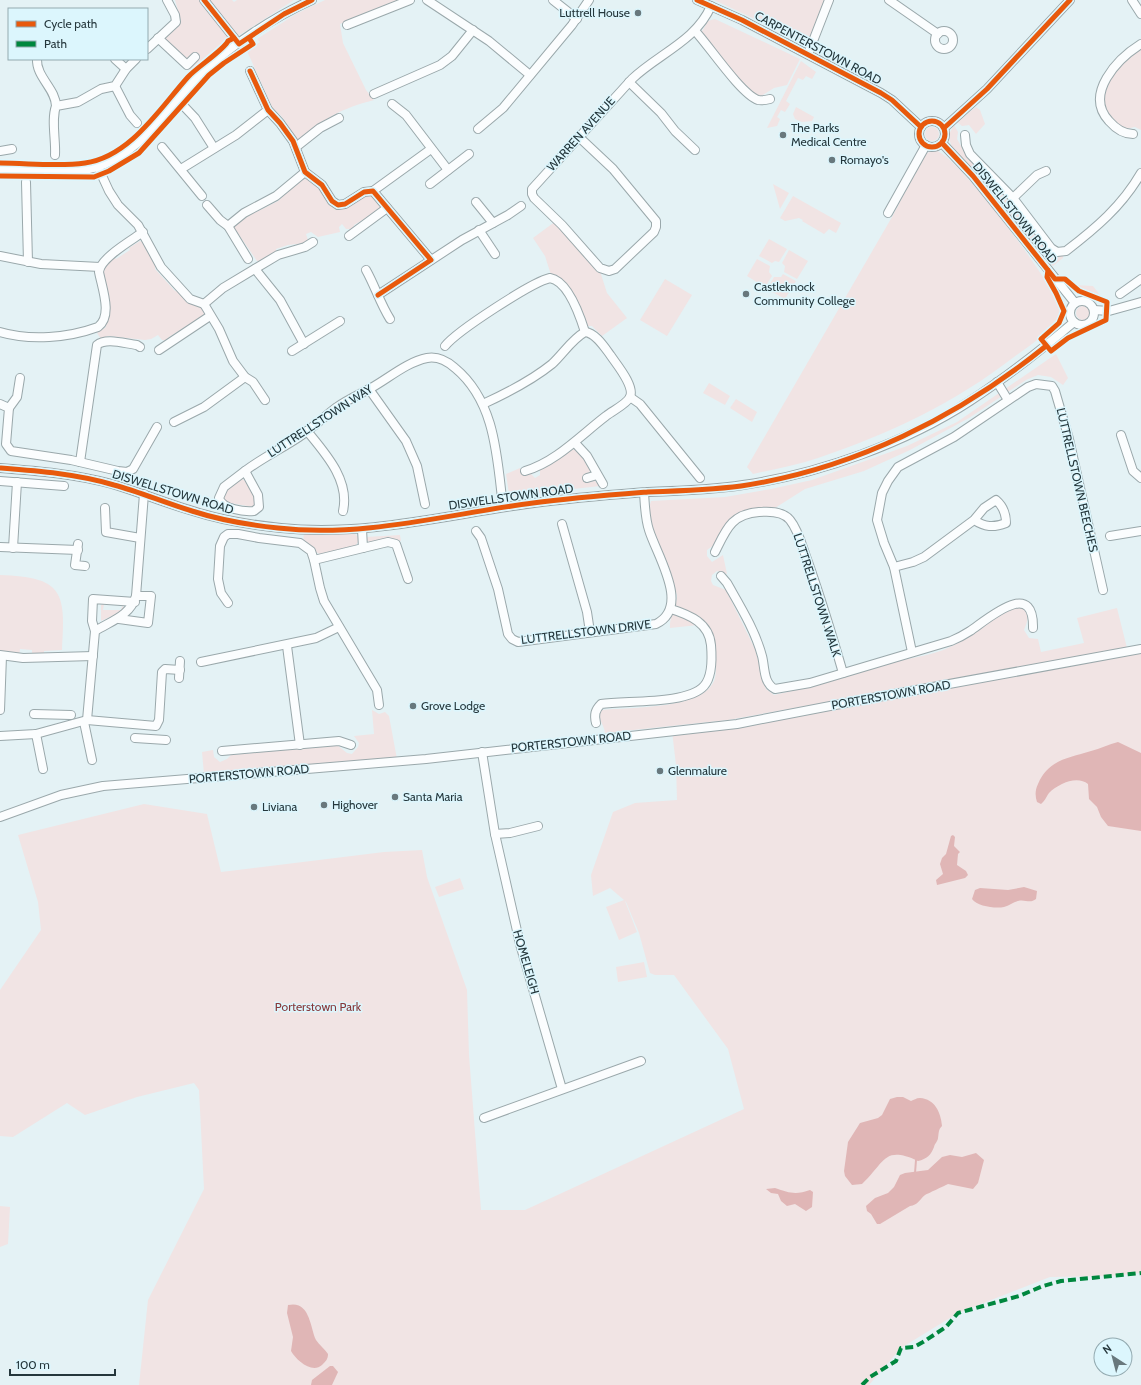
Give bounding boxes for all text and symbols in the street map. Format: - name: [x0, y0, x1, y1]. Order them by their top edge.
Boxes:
- place label: Luttrell House: [559, 5, 630, 20]
- legend: [8, 8, 148, 60]
- marker: Luttrell House: [633, 8, 643, 18]
- street label: CARPENTERSTOWN ROAD: [752, 8, 884, 88]
- text: Cycle path: [44, 16, 97, 31]
- text: Path: [44, 36, 67, 51]
- street label: WARREN AVENUE: [543, 93, 618, 174]
- place label: The Parks Medical Centre: [791, 120, 867, 149]
- marker: The Parks Medical Centre: [778, 130, 788, 140]
- place label: Romayo's: [840, 152, 889, 167]
- marker: Romayo's: [827, 155, 837, 165]
- street label: DISWELLSTOWN ROAD: [970, 159, 1061, 267]
- place label: Castleknock Community College: [754, 279, 855, 308]
- marker: Castleknock Community College: [741, 289, 751, 299]
- street label: LUTTRELLSTOWN WAY: [264, 381, 375, 460]
- street label: LUTTRELLSTOWN BEECHES: [1054, 406, 1101, 554]
- street label: DISWELLSTOWN ROAD: [111, 466, 236, 517]
- street label: DISWELLSTOWN ROAD: [447, 480, 575, 513]
- street label: LUTTRELLSTOWN WALK: [790, 531, 845, 659]
- street label: LUTTRELLSTOWN DRIVE: [520, 616, 652, 647]
- street label: PORTERSTOWN ROAD: [830, 677, 952, 712]
- place label: Grove Lodge: [421, 698, 485, 713]
- marker: Grove Lodge: [408, 701, 418, 711]
- street label: PORTERSTOWN ROAD: [510, 728, 632, 755]
- street label: PORTERSTOWN ROAD: [188, 761, 310, 786]
- place label: Glenmalure: [668, 763, 727, 778]
- marker: Glenmalure: [655, 766, 665, 776]
- place label: Santa Maria: [403, 789, 463, 804]
- marker: Santa Maria: [390, 792, 400, 802]
- place label: Highover: [332, 797, 378, 812]
- place label: Liviana: [262, 799, 297, 814]
- marker: Highover: [319, 800, 329, 810]
- marker: Liviana: [249, 802, 259, 812]
- street label: HOMELEIGH: [510, 928, 543, 996]
- park label: Porterstown Park: [275, 999, 362, 1014]
- north arrow: [1093, 1337, 1133, 1377]
- text: N: [1100, 1341, 1114, 1357]
- scale bar: [10, 1351, 115, 1377]
- text: 100 m: [16, 1357, 50, 1372]

